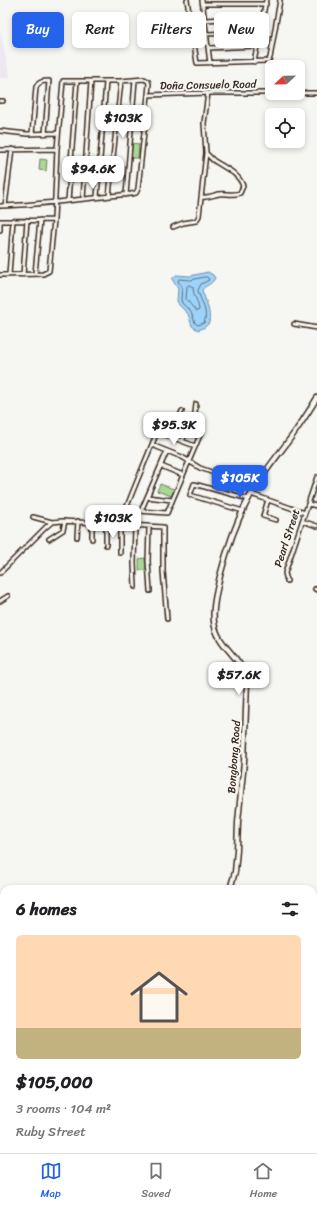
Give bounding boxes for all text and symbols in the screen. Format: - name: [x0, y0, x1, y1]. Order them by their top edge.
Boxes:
- chip: Buy: [12, 12, 64, 48]
- chip: Rent: [72, 12, 129, 48]
- chip: Filters: [137, 12, 206, 48]
- chip: New: [214, 12, 269, 48]
- north arrow: [265, 60, 305, 100]
- map controls: [265, 60, 305, 148]
- street label: Doña Consuelo Road: [160, 75, 258, 95]
- pin: $103K: [95, 105, 151, 139]
- text: $103K: [104, 106, 142, 129]
- button: locate: [265, 108, 305, 148]
- pin: $94.6K: [60, 156, 126, 190]
- text: $94.6K: [71, 157, 115, 180]
- pin: $95.3K: [141, 412, 207, 446]
- text: $95.3K: [152, 413, 196, 436]
- pin: $105K: [212, 465, 268, 499]
- text: $105K: [221, 466, 259, 489]
- pin: $103K: [85, 505, 141, 539]
- text: $103K: [94, 506, 132, 529]
- street label: Pearl Street: [269, 506, 305, 570]
- pin: $57.6K: [206, 662, 272, 696]
- text: $57.6K: [217, 663, 261, 686]
- street label: Bongbong Road: [222, 719, 246, 794]
- text: 6 homes: [16, 894, 76, 924]
- icon: filters: [279, 898, 301, 920]
- icon: home: [123, 961, 195, 1033]
- text: $105,000: [16, 1067, 93, 1097]
- text: 3 rooms · 104 m²: [16, 1097, 111, 1120]
- text: Ruby Street: [16, 1120, 86, 1143]
- tab: Map: [40, 1160, 62, 1203]
- tab: Saved: [141, 1160, 170, 1203]
- tab: Home: [250, 1160, 277, 1203]

